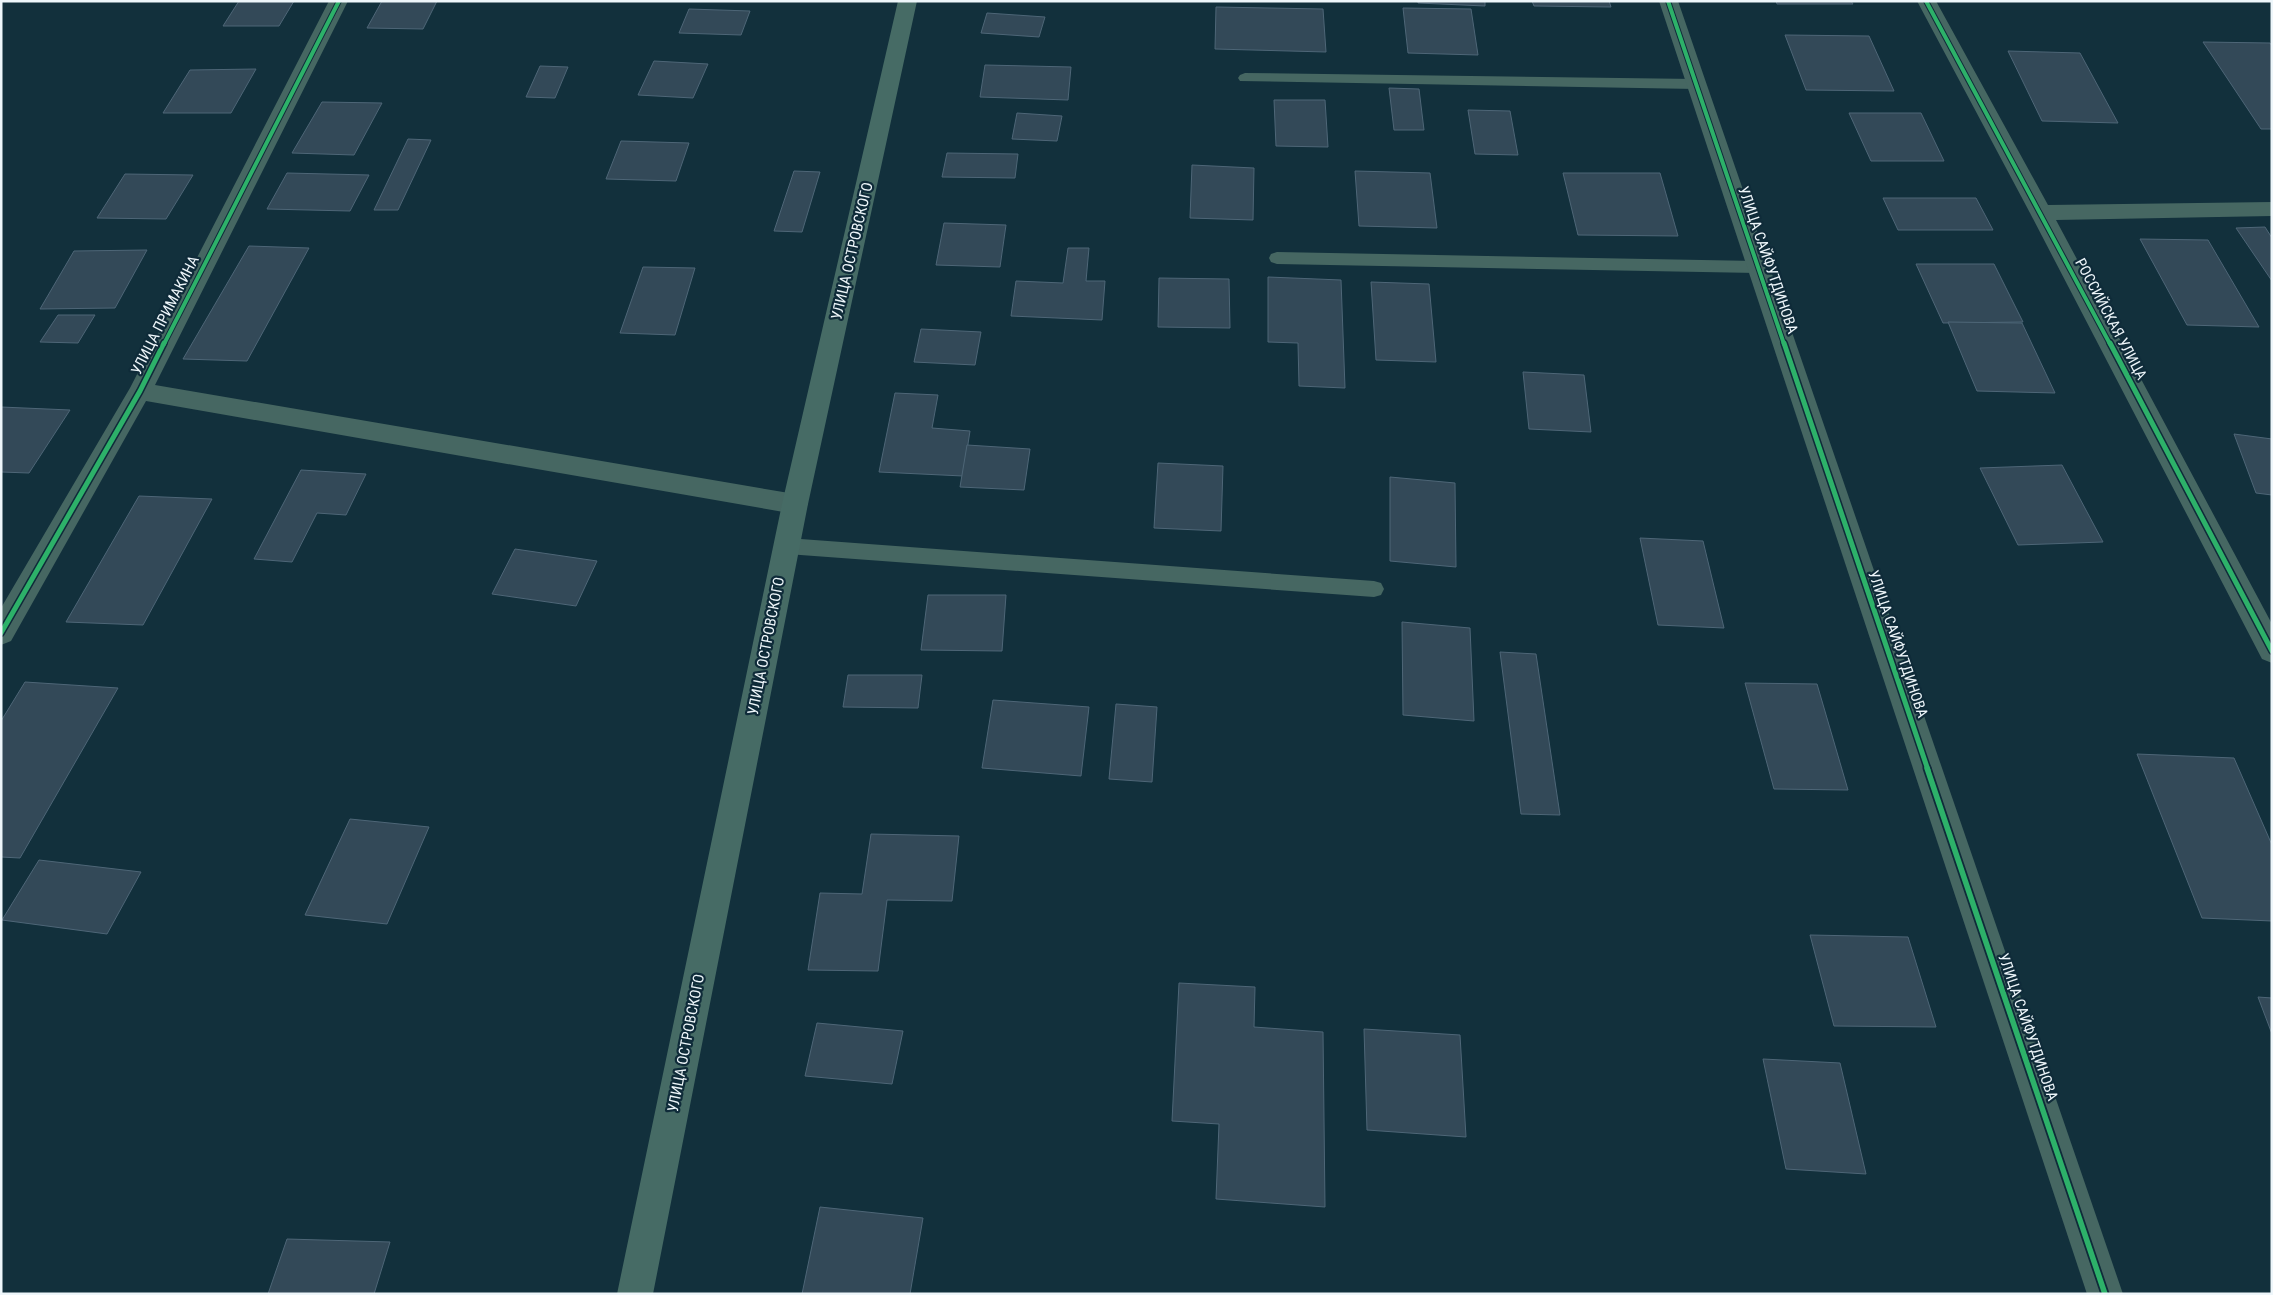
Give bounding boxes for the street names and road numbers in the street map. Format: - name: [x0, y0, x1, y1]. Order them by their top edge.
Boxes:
- street label: УЛИЦА ОСТРОВСКОГО: [827, 181, 877, 321]
- street label: УЛИЦА САЙФУТДИНОВА: [1734, 184, 1802, 336]
- street label: УЛИЦА ПРИМАКИНА: [127, 252, 203, 377]
- street label: РОССИЙСКАЯ УЛИЦА: [2071, 255, 2151, 383]
- street label: УЛИЦА САЙФУТДИНОВА: [1864, 568, 1932, 720]
- street label: УЛИЦА ОСТРОВСКОГО: [744, 575, 788, 717]
- street label: УЛИЦА САЙФУТДИНОВА: [1994, 951, 2062, 1103]
- street label: УЛИЦА ОСТРОВСКОГО: [664, 972, 708, 1114]

